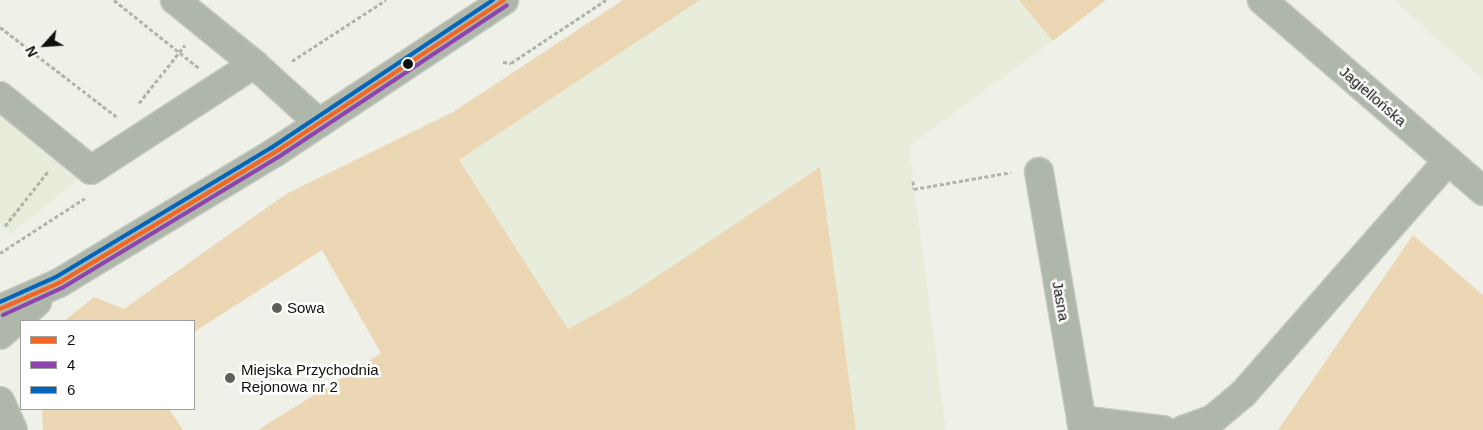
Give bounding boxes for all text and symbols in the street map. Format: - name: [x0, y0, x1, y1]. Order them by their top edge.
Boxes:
- north arrow: [20, 20, 70, 70]
- text: N: [22, 44, 41, 60]
- unlabelled marker: [403, 59, 413, 69]
- street label: Jagiellońska: [1336, 62, 1410, 130]
- street label: Jasna: [1049, 280, 1073, 322]
- place label: Sowa: [287, 299, 325, 317]
- marker: Sowa: [271, 302, 283, 314]
- legend: [20, 320, 195, 410]
- text: 2: [67, 331, 75, 348]
- text: 4: [67, 356, 75, 373]
- place label: Miejska Przychodnia Rejonowa nr 2: [241, 360, 379, 395]
- marker: Miejska Przychodnia Rejonowa nr 2: [223, 371, 237, 385]
- text: 6: [67, 381, 75, 398]

